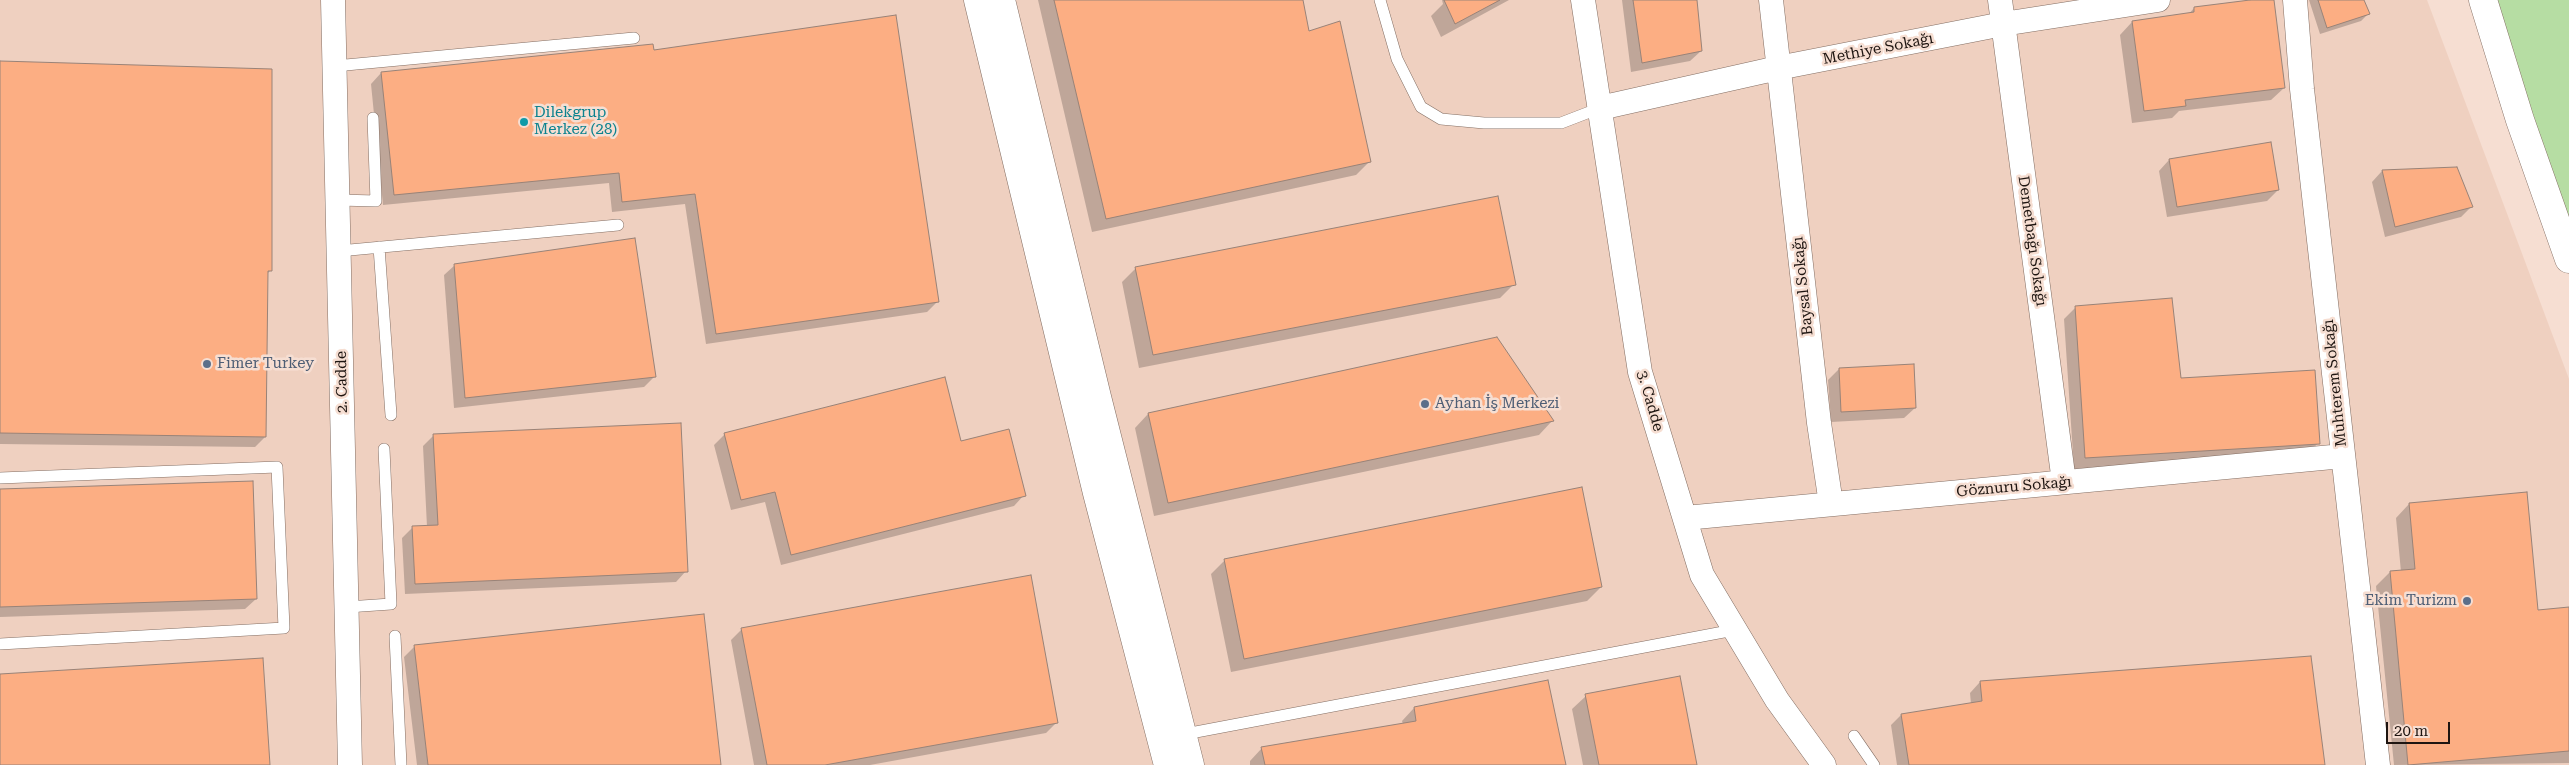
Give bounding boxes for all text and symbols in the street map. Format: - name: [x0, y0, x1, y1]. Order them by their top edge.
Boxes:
- street label: Methiye Sokağı: [1821, 29, 1935, 69]
- place label: Dilekgrup Merkez (28): [534, 104, 617, 139]
- marker: Dilekgrup Merkez (28): [518, 116, 530, 128]
- street label: Demetbağı Sokağı: [2014, 175, 2050, 307]
- street label: Baysal Sokağı: [1789, 236, 1817, 336]
- street label: Muhterem Sokağı: [2319, 318, 2351, 448]
- street label: 2. Cadde: [332, 351, 352, 413]
- place label: Fimer Turkey: [217, 355, 314, 373]
- marker: Fimer Turkey: [201, 358, 213, 370]
- street label: 3. Cadde: [1633, 369, 1667, 433]
- place label: Ayhan İş Merkezi: [1435, 395, 1559, 413]
- marker: Ayhan İş Merkezi: [1419, 398, 1431, 410]
- street label: Göznuru Sokağı: [1956, 473, 2072, 501]
- place label: Ekim Turizm: [2365, 592, 2457, 610]
- marker: Ekim Turizm: [2461, 595, 2473, 607]
- scale bar: [2389, 712, 2453, 744]
- text: 20 m: [2394, 722, 2428, 740]

